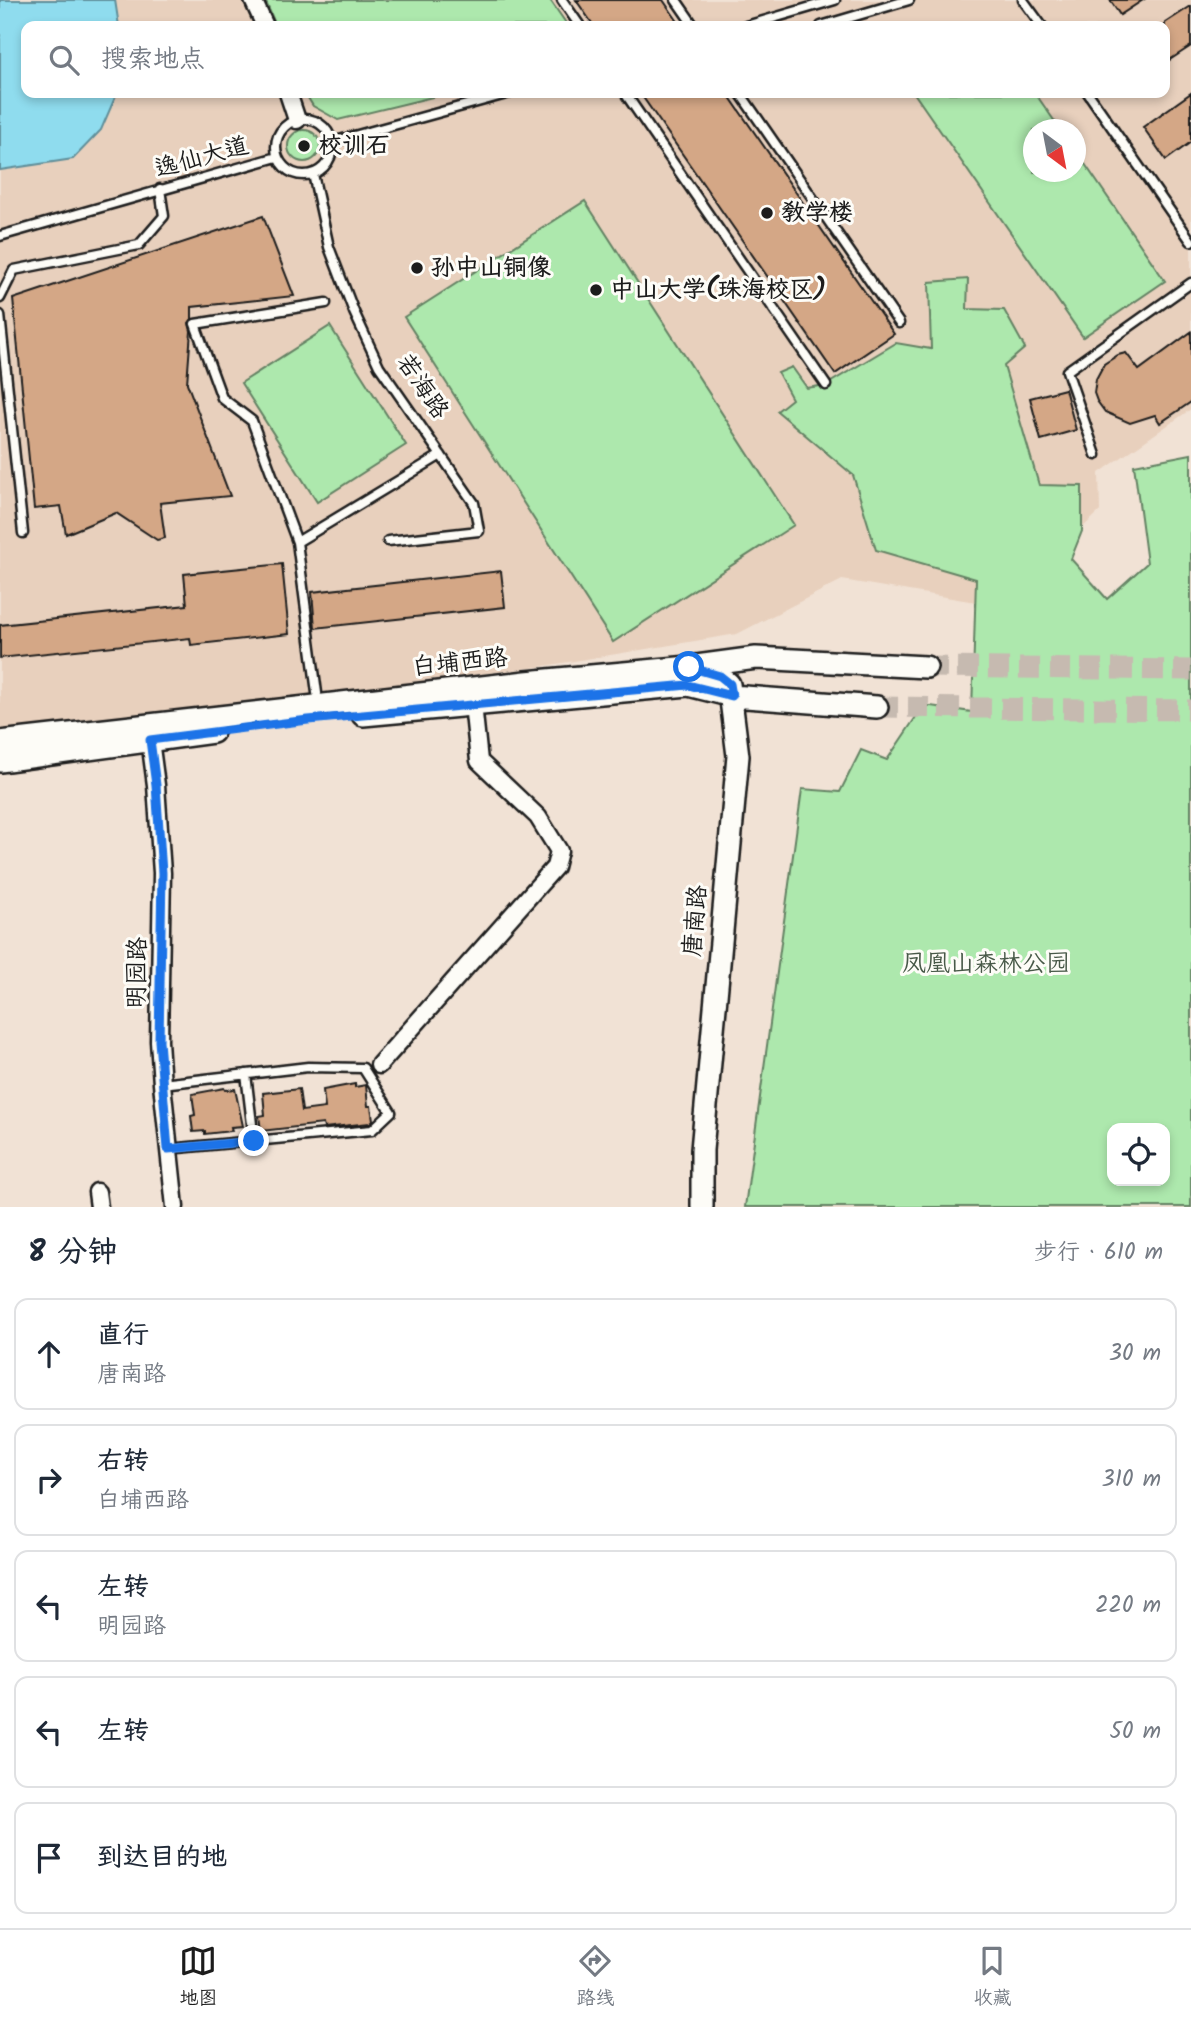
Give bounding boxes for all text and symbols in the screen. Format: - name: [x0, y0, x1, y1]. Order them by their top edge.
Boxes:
- search box: [21, 21, 1170, 98]
- text: 搜索地点: [101, 39, 205, 81]
- icon: search: [45, 41, 83, 79]
- north arrow: [1023, 119, 1086, 182]
- street label: 逸仙大道: [151, 127, 253, 189]
- place label: 校训石: [318, 127, 390, 166]
- marker: 校训石: [296, 138, 312, 154]
- place label: 教学楼: [781, 194, 853, 233]
- marker: 教学楼: [759, 205, 775, 221]
- place label: 孙中山铜像: [431, 249, 551, 288]
- marker: 孙中山铜像: [409, 260, 425, 276]
- place label: 中山大学(珠海校区): [610, 271, 826, 310]
- marker: 中山大学(珠海校区): [588, 282, 604, 298]
- street label: 若海路: [386, 346, 458, 428]
- street label: 白埔西路: [410, 639, 510, 687]
- route start: [673, 651, 704, 682]
- street label: 唐南路: [673, 883, 719, 959]
- street label: 明园路: [118, 937, 158, 1009]
- park label: 凤凰山森林公园: [902, 945, 1070, 984]
- map controls: [1107, 1123, 1170, 1186]
- button: locate: [1107, 1123, 1170, 1186]
- route end: [238, 1125, 269, 1156]
- text: 8 分钟: [28, 1229, 117, 1277]
- text: 步行 · 610 m: [1034, 1235, 1163, 1271]
- text: 直行: [97, 1315, 149, 1357]
- icon: ahead: [30, 1335, 68, 1373]
- text: 30 m: [1109, 1336, 1161, 1372]
- text: 唐南路: [97, 1357, 166, 1393]
- text: 右转: [97, 1441, 149, 1483]
- icon: right: [30, 1461, 68, 1499]
- text: 310 m: [1102, 1462, 1161, 1498]
- text: 白埔西路: [97, 1483, 189, 1519]
- text: 左转: [97, 1567, 149, 1609]
- icon: left: [30, 1587, 68, 1625]
- text: 220 m: [1095, 1588, 1161, 1624]
- text: 明园路: [97, 1609, 166, 1645]
- text: 左转: [97, 1711, 149, 1753]
- icon: left: [30, 1713, 68, 1751]
- text: 50 m: [1110, 1714, 1161, 1750]
- text: 到达目的地: [97, 1837, 227, 1879]
- icon: arrive: [30, 1839, 68, 1877]
- tab: 地图: [179, 1942, 218, 2014]
- tab: 路线: [576, 1942, 615, 2014]
- tab: 收藏: [973, 1942, 1012, 2014]

